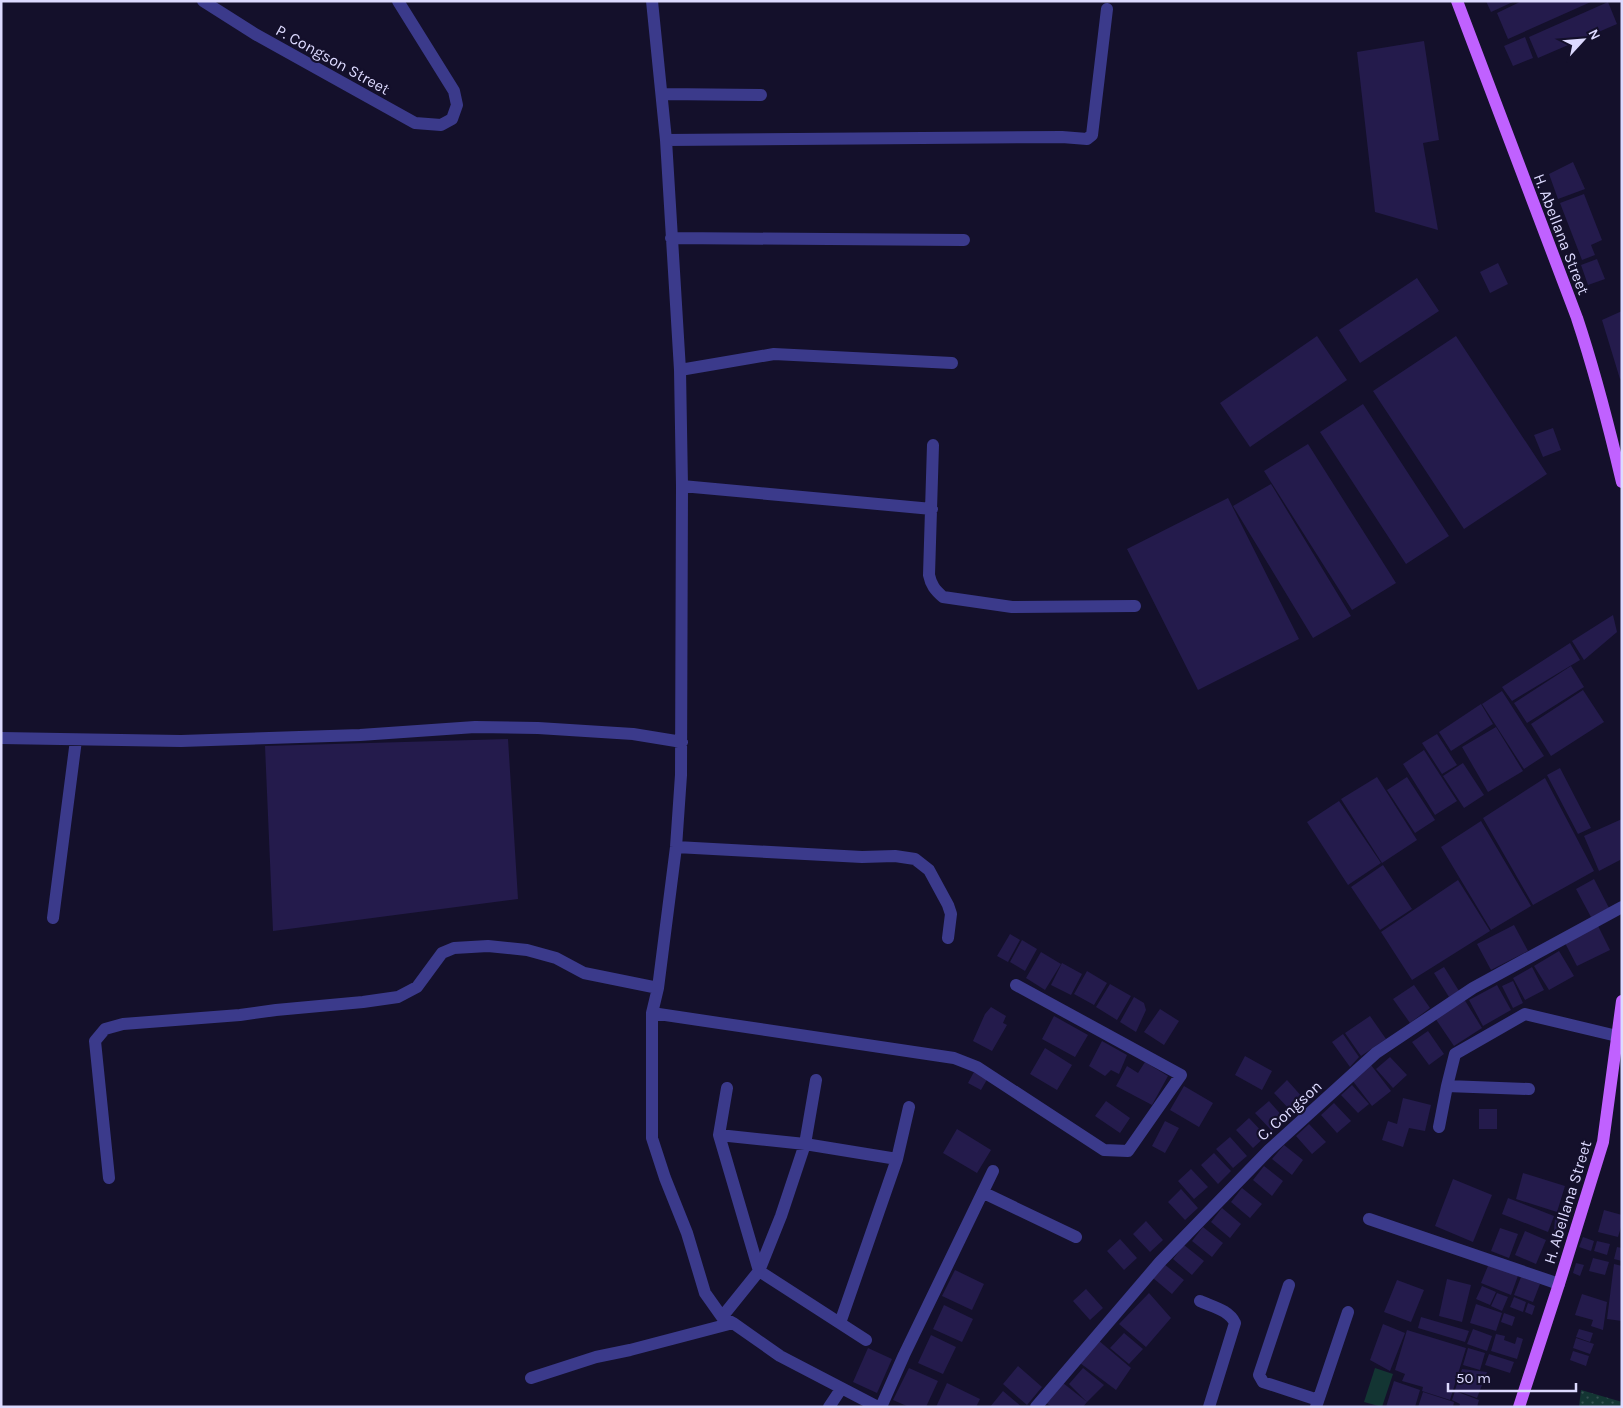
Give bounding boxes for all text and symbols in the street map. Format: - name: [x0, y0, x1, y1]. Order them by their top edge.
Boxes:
- north arrow: [1558, 15, 1608, 65]
- street label: P. Congson Street: [272, 20, 393, 99]
- text: N: [1584, 26, 1604, 43]
- street label: H. Abellana Street: [1530, 171, 1593, 297]
- street label: C. Congson: [1253, 1076, 1326, 1144]
- street label: H. Abellana Street: [1540, 1138, 1595, 1266]
- scale bar: [1448, 1360, 1576, 1392]
- text: 50 m: [1456, 1369, 1491, 1387]

